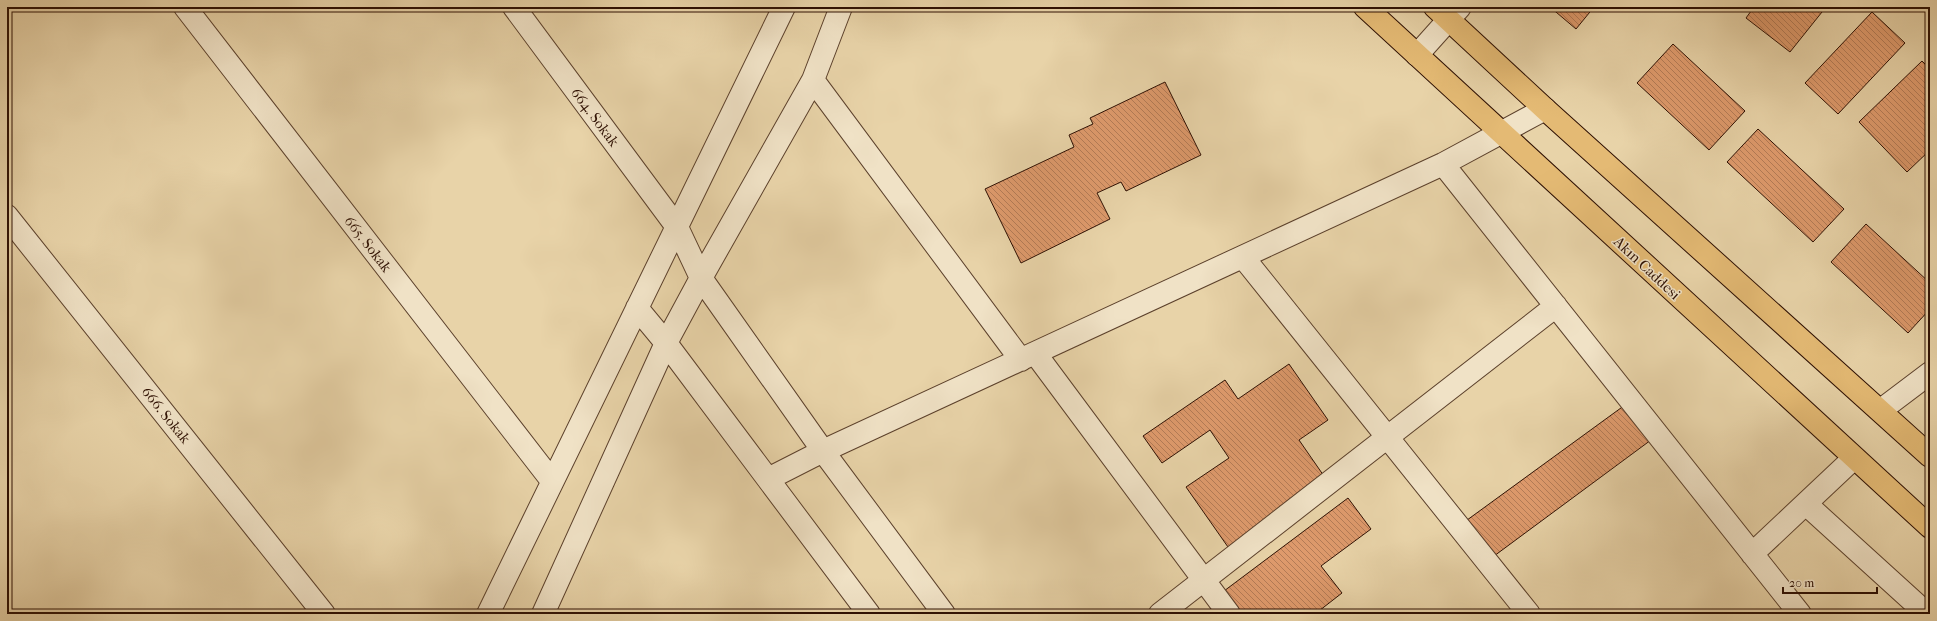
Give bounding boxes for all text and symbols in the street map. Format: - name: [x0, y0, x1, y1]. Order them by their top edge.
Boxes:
- street label: 664. Sokak: [567, 84, 623, 150]
- street label: 665. Sokak: [340, 212, 396, 276]
- street label: Akın Caddesi: [1609, 232, 1684, 304]
- street label: 666. Sokak: [138, 383, 195, 447]
- scale bar: [1783, 569, 1877, 595]
- text: 20 m: [1789, 576, 1814, 590]

